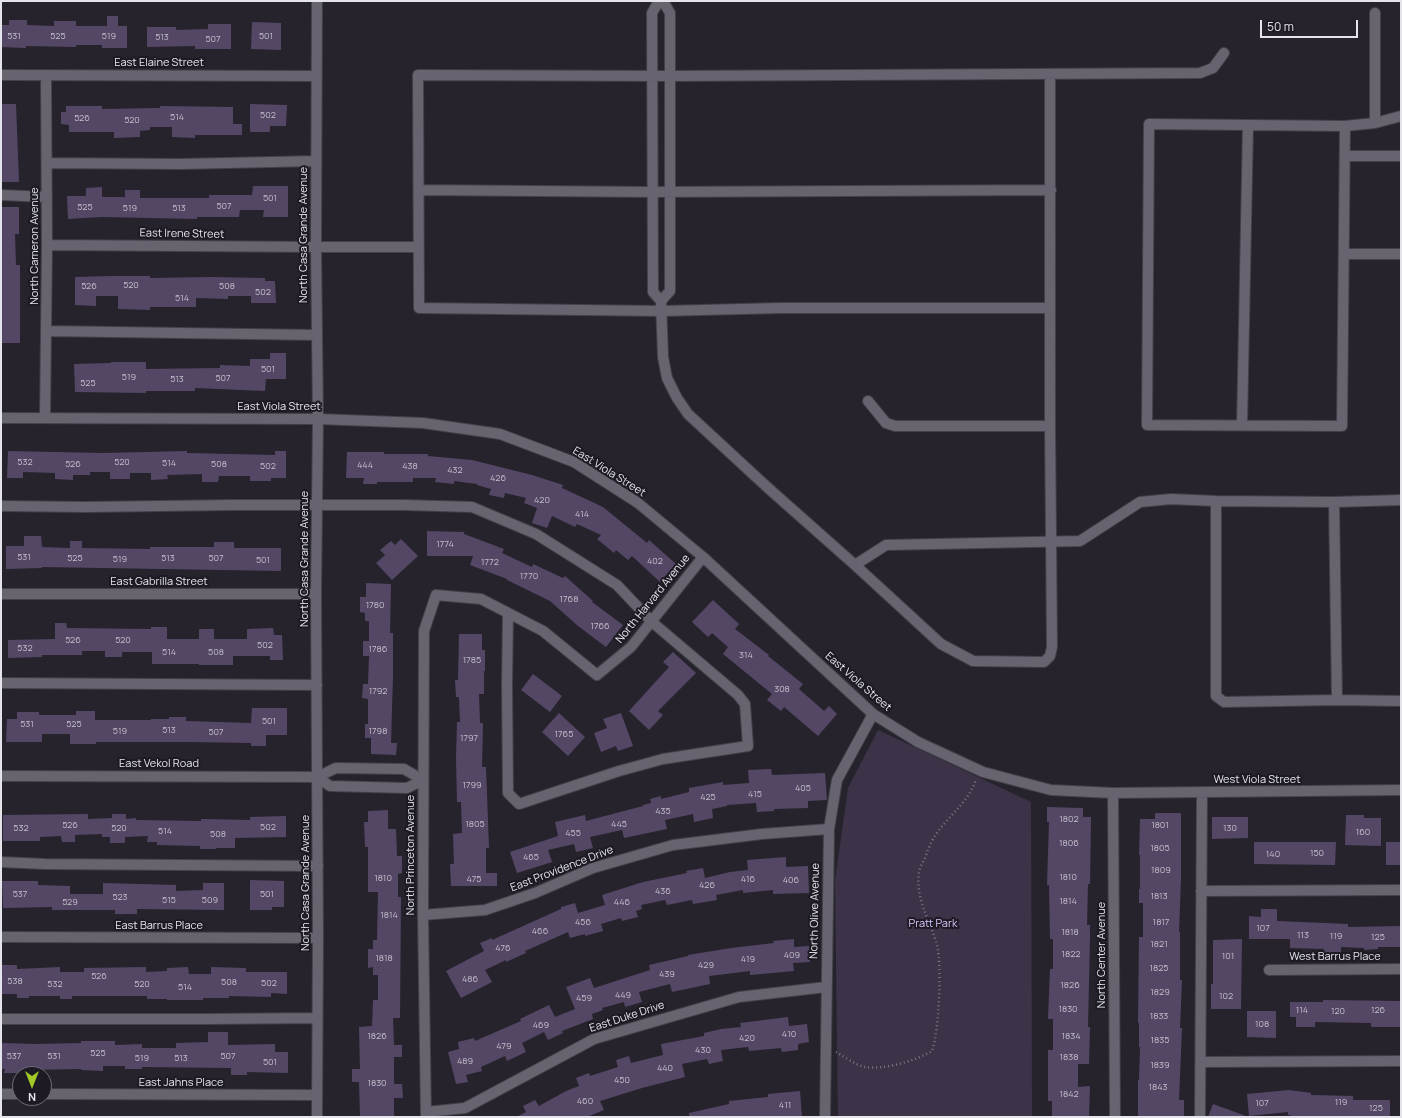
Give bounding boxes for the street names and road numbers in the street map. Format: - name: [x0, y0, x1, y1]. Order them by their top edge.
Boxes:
- street label: East Elaine Street: [114, 56, 204, 70]
- street label: North Casa Grande Avenue: [297, 167, 311, 303]
- street label: North Cameron Avenue: [28, 187, 42, 305]
- street label: East Irene Street: [139, 227, 225, 241]
- street label: East Viola Street: [237, 400, 321, 414]
- street label: East Viola Street: [570, 444, 648, 500]
- street label: North Casa Grande Avenue: [298, 491, 312, 627]
- street label: North Harvard Avenue: [613, 552, 693, 646]
- street label: East Gabrilla Street: [110, 575, 208, 589]
- street label: East Viola Street: [822, 650, 894, 714]
- street label: East Vekol Road: [119, 757, 199, 771]
- street label: West Viola Street: [1213, 773, 1301, 787]
- street label: North Princeton Avenue: [404, 795, 418, 915]
- street label: North Casa Grande Avenue: [299, 815, 313, 951]
- street label: East Providence Drive: [509, 843, 615, 895]
- street label: North Olive Avenue: [808, 863, 822, 959]
- street label: North Center Avenue: [1095, 902, 1109, 1008]
- street label: East Barrus Place: [115, 919, 203, 933]
- street label: West Barrus Place: [1289, 950, 1381, 964]
- street label: East Duke Drive: [588, 999, 666, 1035]
- street label: East Jahns Place: [139, 1076, 223, 1090]

